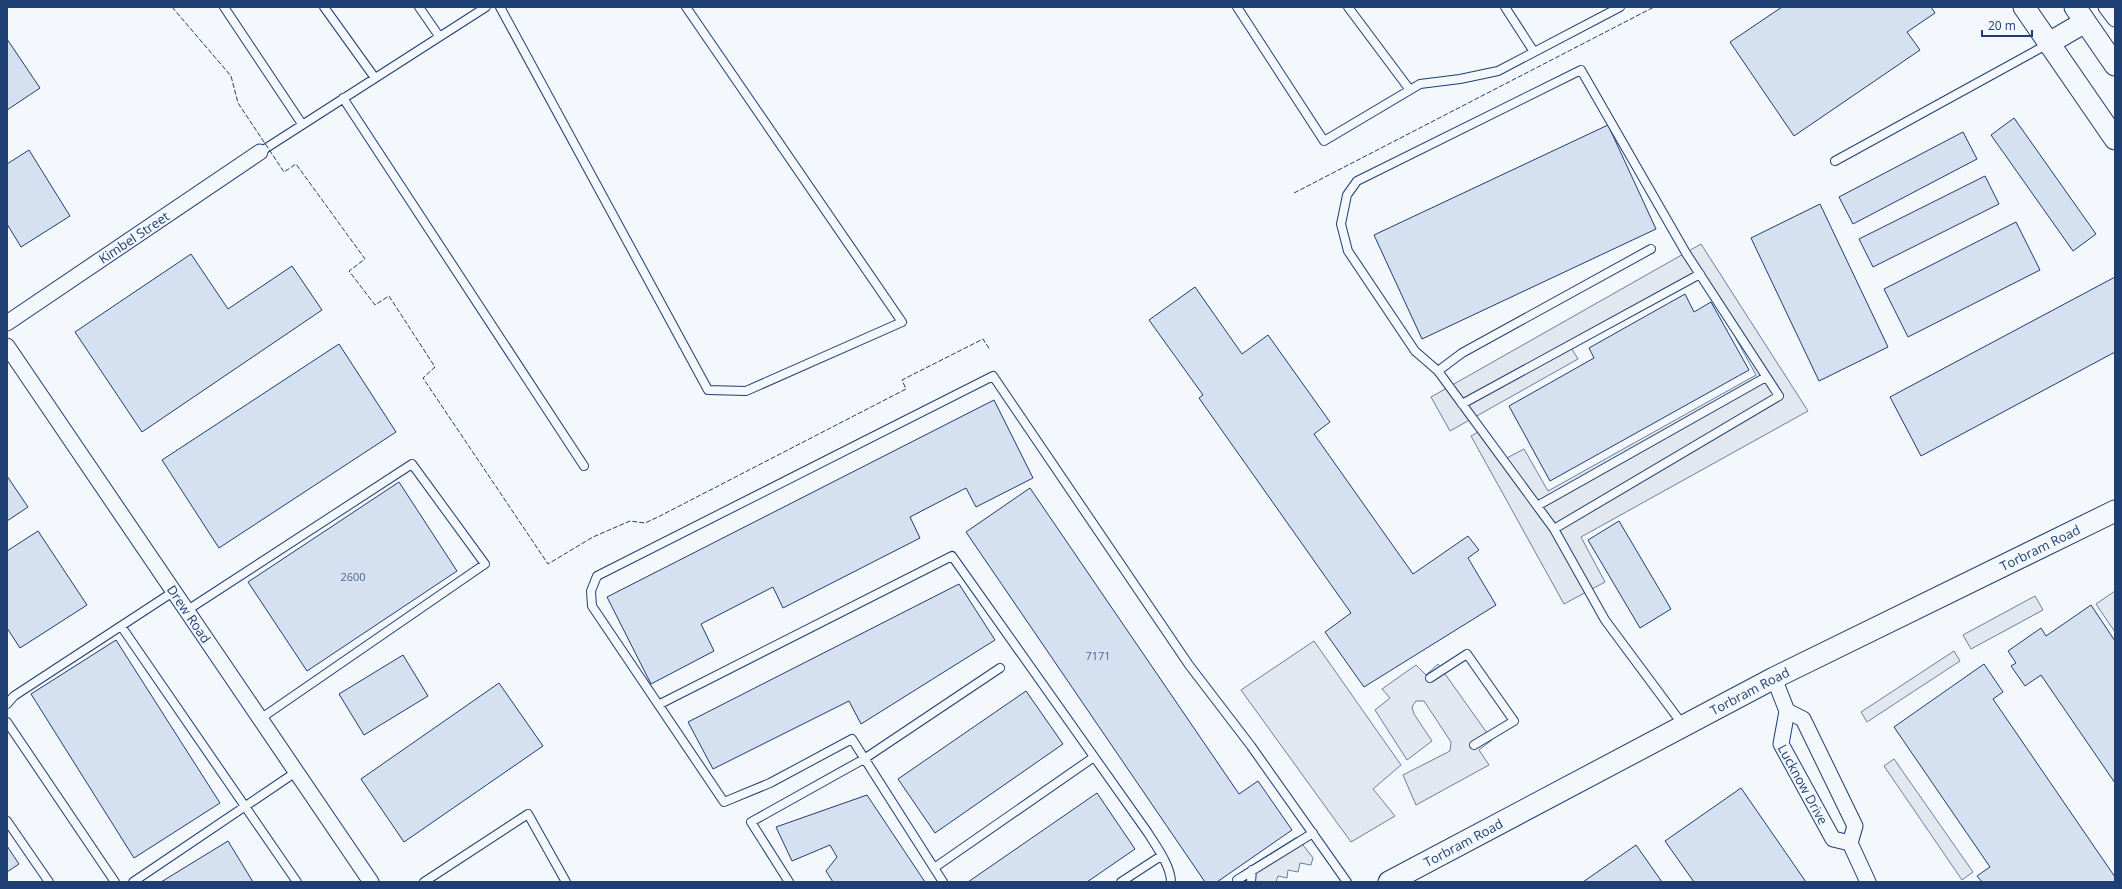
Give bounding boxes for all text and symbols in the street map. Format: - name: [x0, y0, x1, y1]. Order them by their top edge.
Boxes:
- scale bar: [1982, 12, 2032, 38]
- text: 20 m: [1988, 17, 2016, 34]
- street label: Kimbel Street: [95, 207, 173, 268]
- street label: Torbram Road: [1997, 520, 2083, 575]
- house number: 2600: [340, 569, 366, 584]
- street label: Drew Road: [163, 581, 215, 647]
- house number: 7171: [1085, 648, 1111, 663]
- street label: Torbram Road: [1707, 663, 1792, 719]
- street label: Lucknow Drive: [1774, 741, 1832, 828]
- street label: Torbram Road: [1420, 814, 1506, 871]

